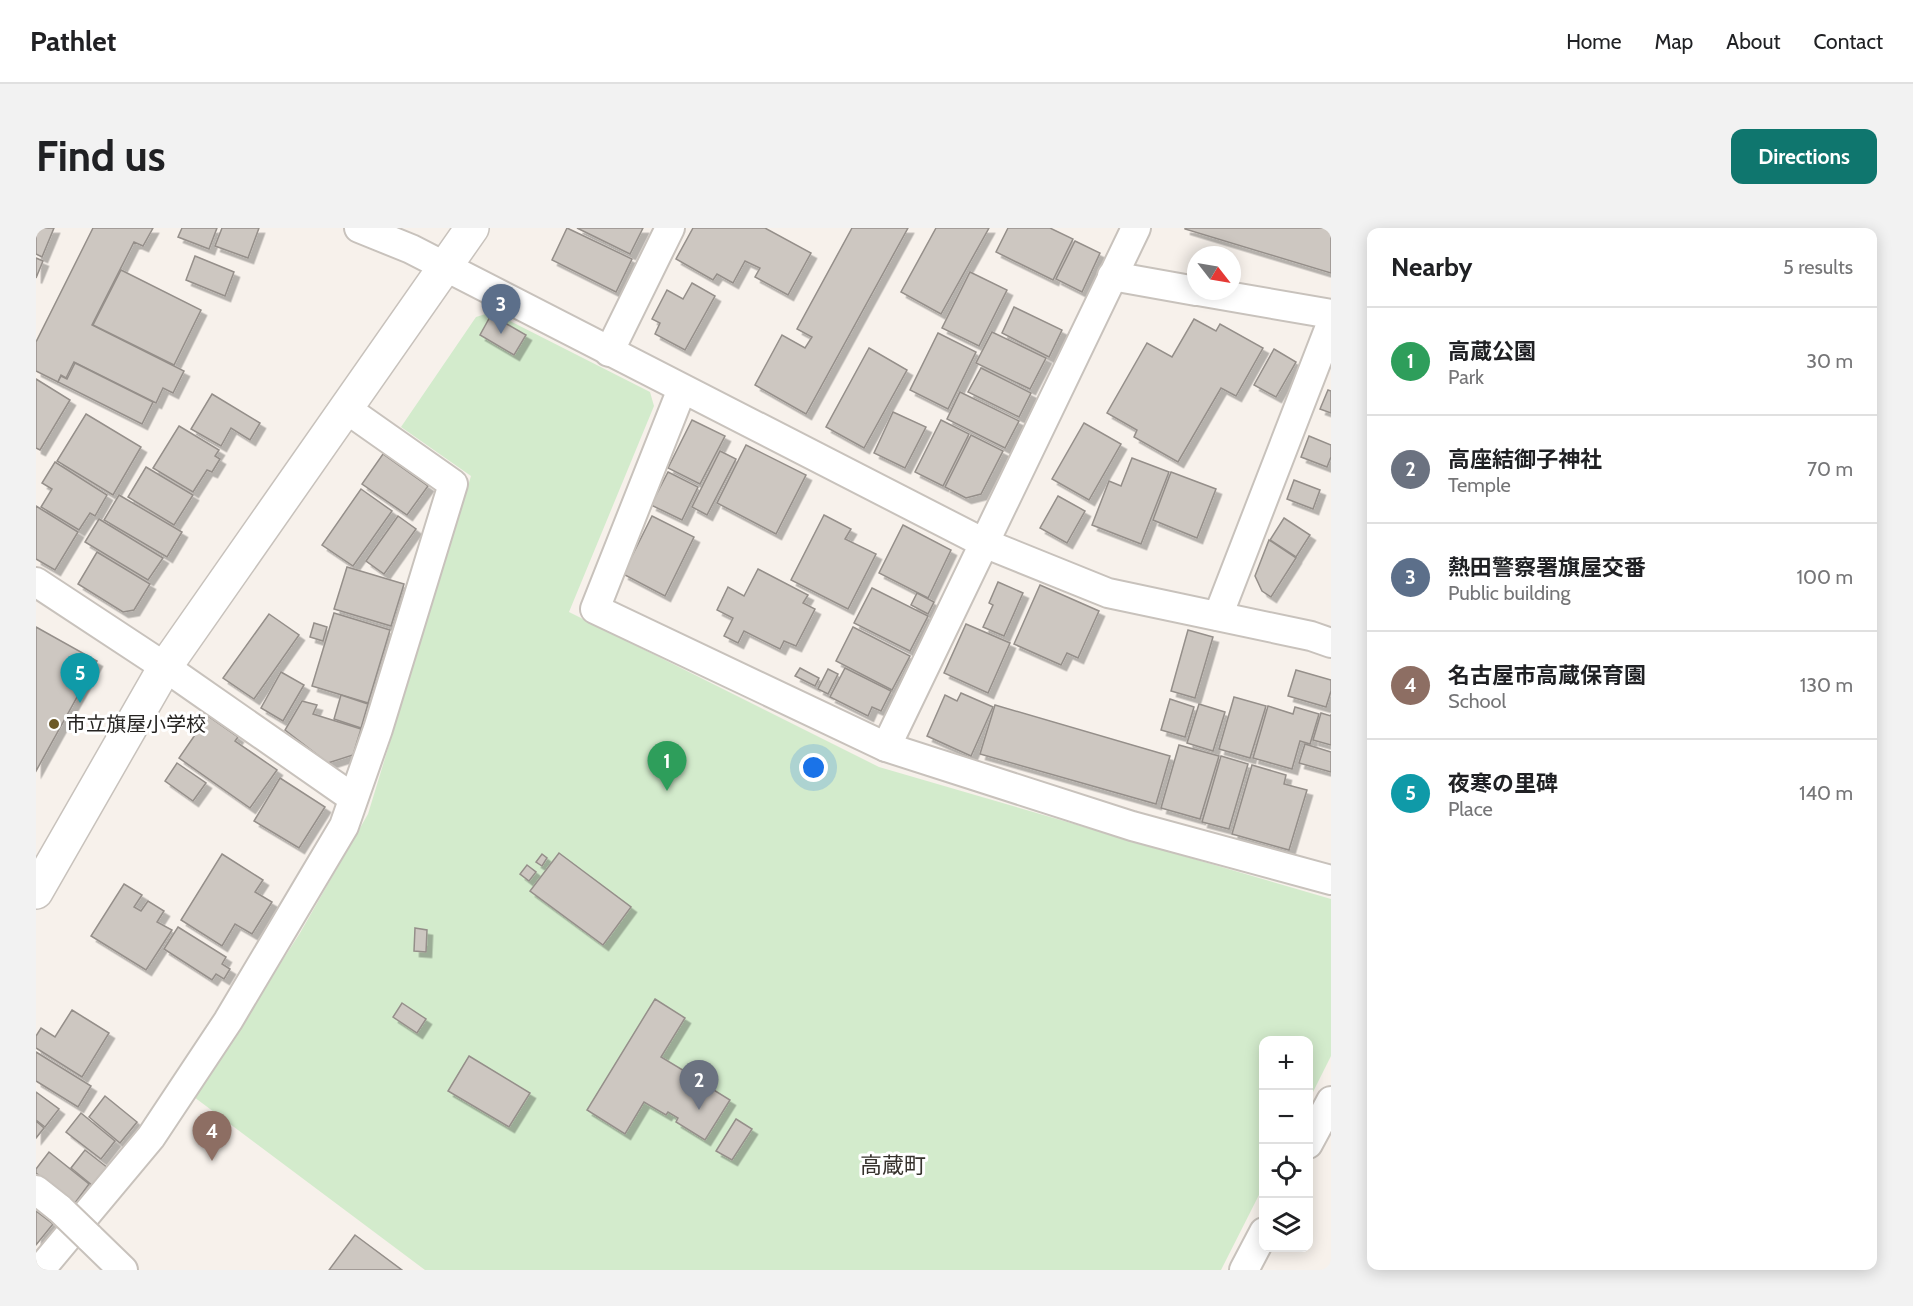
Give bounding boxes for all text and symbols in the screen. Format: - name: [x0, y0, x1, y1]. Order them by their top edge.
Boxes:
- text: Pathlet: [30, 24, 116, 58]
- text: Home: [1566, 29, 1622, 54]
- text: Map: [1655, 29, 1693, 54]
- text: About: [1726, 29, 1780, 54]
- text: Contact: [1813, 29, 1883, 54]
- button: Directions: [1731, 129, 1877, 184]
- text: Find us: [36, 130, 165, 182]
- north arrow: [1187, 246, 1241, 300]
- text: Nearby: [1391, 251, 1472, 283]
- text: 5 results: [1783, 255, 1853, 279]
- pin: 3: [482, 285, 520, 334]
- text: 高蔵公園: [1448, 338, 1536, 365]
- text: 1: [1407, 349, 1414, 373]
- text: 30 m: [1806, 349, 1853, 373]
- text: Park: [1448, 365, 1484, 389]
- text: 高座結御子神社: [1448, 446, 1602, 473]
- text: 2: [1405, 457, 1416, 481]
- text: 70 m: [1807, 457, 1853, 481]
- text: Temple: [1448, 473, 1511, 497]
- text: 熱田警察署旗屋交番: [1448, 554, 1646, 581]
- text: 3: [1405, 565, 1416, 589]
- text: 100 m: [1797, 565, 1853, 589]
- text: Public building: [1448, 581, 1570, 605]
- pin: 5: [60, 654, 99, 703]
- text: 名古屋市高蔵保育園: [1448, 662, 1646, 689]
- text: 4: [1404, 673, 1417, 697]
- text: 130 m: [1800, 673, 1853, 697]
- text: School: [1448, 689, 1506, 713]
- place label: 市立旗屋小学校: [66, 712, 206, 736]
- marker: 市立旗屋小学校: [47, 717, 61, 731]
- pin: 1: [648, 742, 686, 791]
- your location: [799, 753, 828, 782]
- text: 夜寒の里碑: [1448, 770, 1558, 797]
- text: 5: [1405, 781, 1416, 805]
- text: 140 m: [1799, 781, 1853, 805]
- text: Place: [1448, 797, 1493, 821]
- map controls: [1259, 1036, 1313, 1252]
- button: +: [1259, 1036, 1313, 1090]
- pin: 2: [680, 1060, 718, 1110]
- button: −: [1259, 1090, 1313, 1144]
- pin: 4: [192, 1112, 231, 1161]
- button: locate: [1259, 1144, 1313, 1198]
- district label: 高蔵町: [860, 1152, 926, 1179]
- button: layers: [1259, 1198, 1313, 1252]

